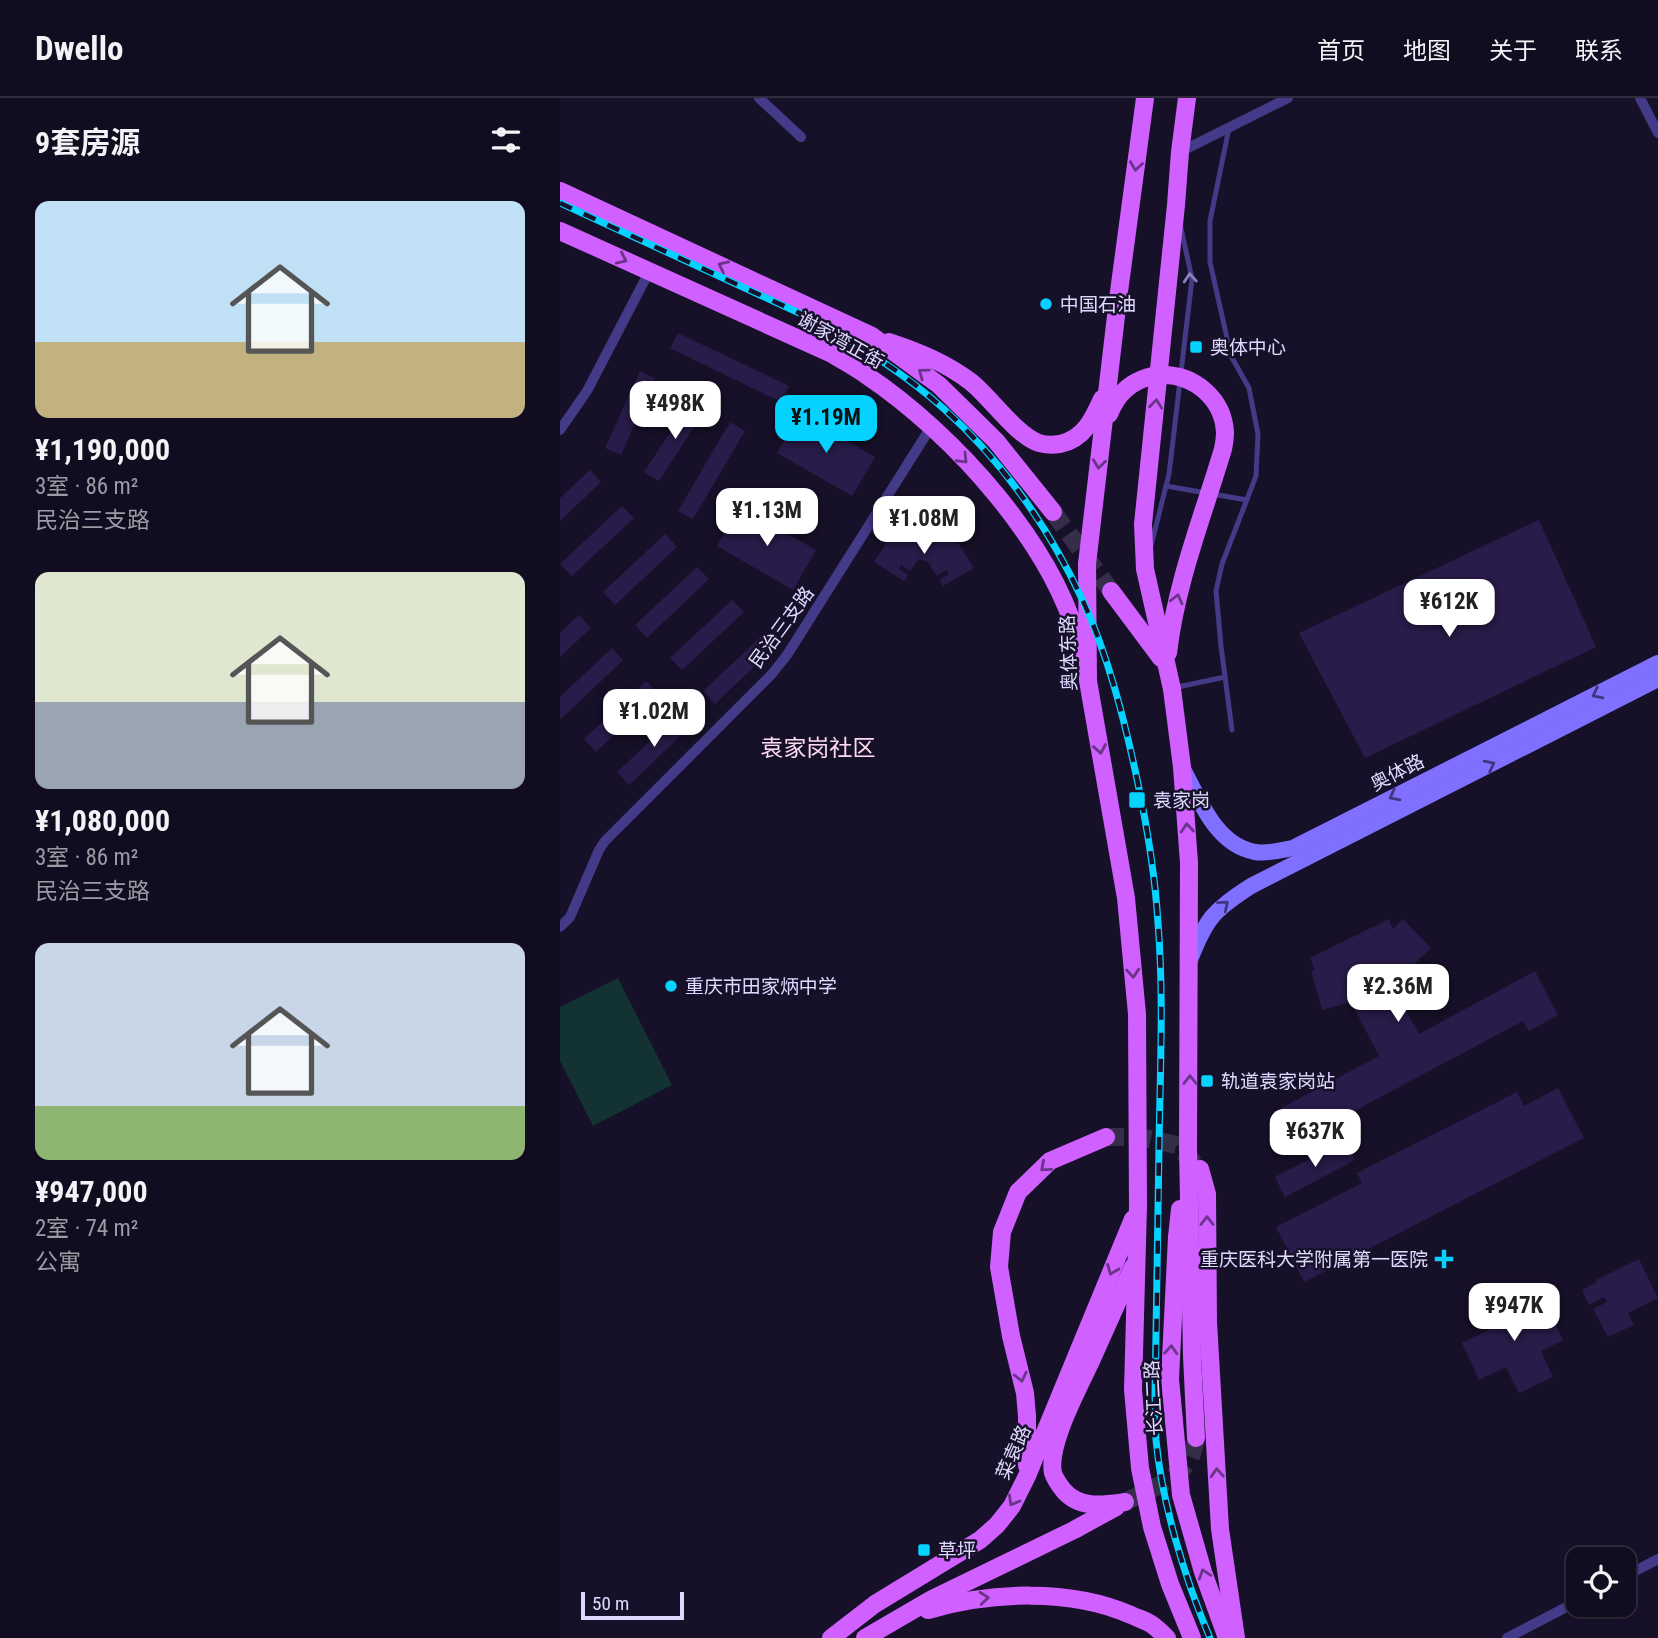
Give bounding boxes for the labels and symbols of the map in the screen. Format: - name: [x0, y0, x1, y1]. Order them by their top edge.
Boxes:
- one-way arrow: [1129, 160, 1144, 172]
- one-way arrow: [615, 251, 627, 265]
- one-way arrow: [718, 261, 730, 275]
- one-way arrow: [1183, 272, 1198, 283]
- place label: 中国石油: [1060, 293, 1136, 316]
- marker: 中国石油: [1038, 296, 1054, 312]
- street label: 谢家湾正街: [794, 307, 888, 374]
- place label: 奥体中心: [1210, 336, 1286, 359]
- marker: 奥体中心: [1188, 339, 1204, 355]
- one-way arrow: [918, 369, 931, 381]
- pin: ¥498K: [626, 382, 724, 441]
- pin: ¥1.19M: [769, 396, 883, 455]
- one-way arrow: [1148, 398, 1163, 410]
- one-way arrow: [955, 451, 967, 463]
- one-way arrow: [1092, 459, 1107, 470]
- pin: ¥1.13M: [710, 489, 824, 548]
- pin: ¥1.08M: [867, 496, 981, 556]
- pin: ¥612K: [1400, 580, 1498, 639]
- street label: 民治三支路: [744, 582, 819, 672]
- one-way arrow: [1169, 593, 1183, 605]
- street label: 奥体东路: [1056, 615, 1081, 691]
- one-way arrow: [1592, 685, 1604, 699]
- pin: ¥1.02M: [597, 690, 711, 749]
- district label: 袁家岗社区: [761, 735, 876, 762]
- one-way arrow: [1091, 743, 1106, 755]
- street label: 奥体路: [1367, 749, 1428, 796]
- one-way arrow: [1483, 759, 1495, 773]
- one-way arrow: [1389, 788, 1401, 802]
- place label: 袁家岗: [1153, 789, 1210, 812]
- marker: 袁家岗: [1127, 790, 1147, 810]
- one-way arrow: [1180, 822, 1195, 833]
- one-way arrow: [1216, 901, 1229, 913]
- pin: ¥2.36M: [1341, 964, 1455, 1024]
- one-way arrow: [1126, 968, 1141, 979]
- place label: 重庆市田家炳中学: [685, 975, 837, 998]
- marker: 重庆市田家炳中学: [663, 978, 679, 994]
- place label: 轨道袁家岗站: [1221, 1070, 1335, 1093]
- marker: 轨道袁家岗站: [1199, 1073, 1215, 1089]
- one-way arrow: [1182, 1074, 1197, 1085]
- pin: ¥637K: [1266, 1110, 1364, 1169]
- one-way arrow: [1040, 1159, 1053, 1171]
- one-way arrow: [1199, 1216, 1215, 1226]
- place label: 重庆医科大学附属第一医院: [1200, 1248, 1428, 1271]
- marker: 重庆医科大学附属第一医院: [1434, 1249, 1454, 1269]
- one-way arrow: [1106, 1262, 1120, 1275]
- pin: ¥947K: [1465, 1284, 1563, 1343]
- one-way arrow: [1164, 1344, 1179, 1355]
- street label: 长江二路: [1140, 1359, 1167, 1437]
- one-way arrow: [1013, 1371, 1027, 1383]
- street label: 菜袁路: [991, 1421, 1036, 1483]
- one-way arrow: [1209, 1467, 1224, 1478]
- one-way arrow: [1009, 1494, 1022, 1507]
- place label: 草坪: [938, 1539, 976, 1562]
- marker: 草坪: [916, 1542, 932, 1558]
- one-way arrow: [1198, 1568, 1213, 1580]
- scale bar: [581, 1589, 684, 1621]
- one-way arrow: [979, 1591, 990, 1606]

